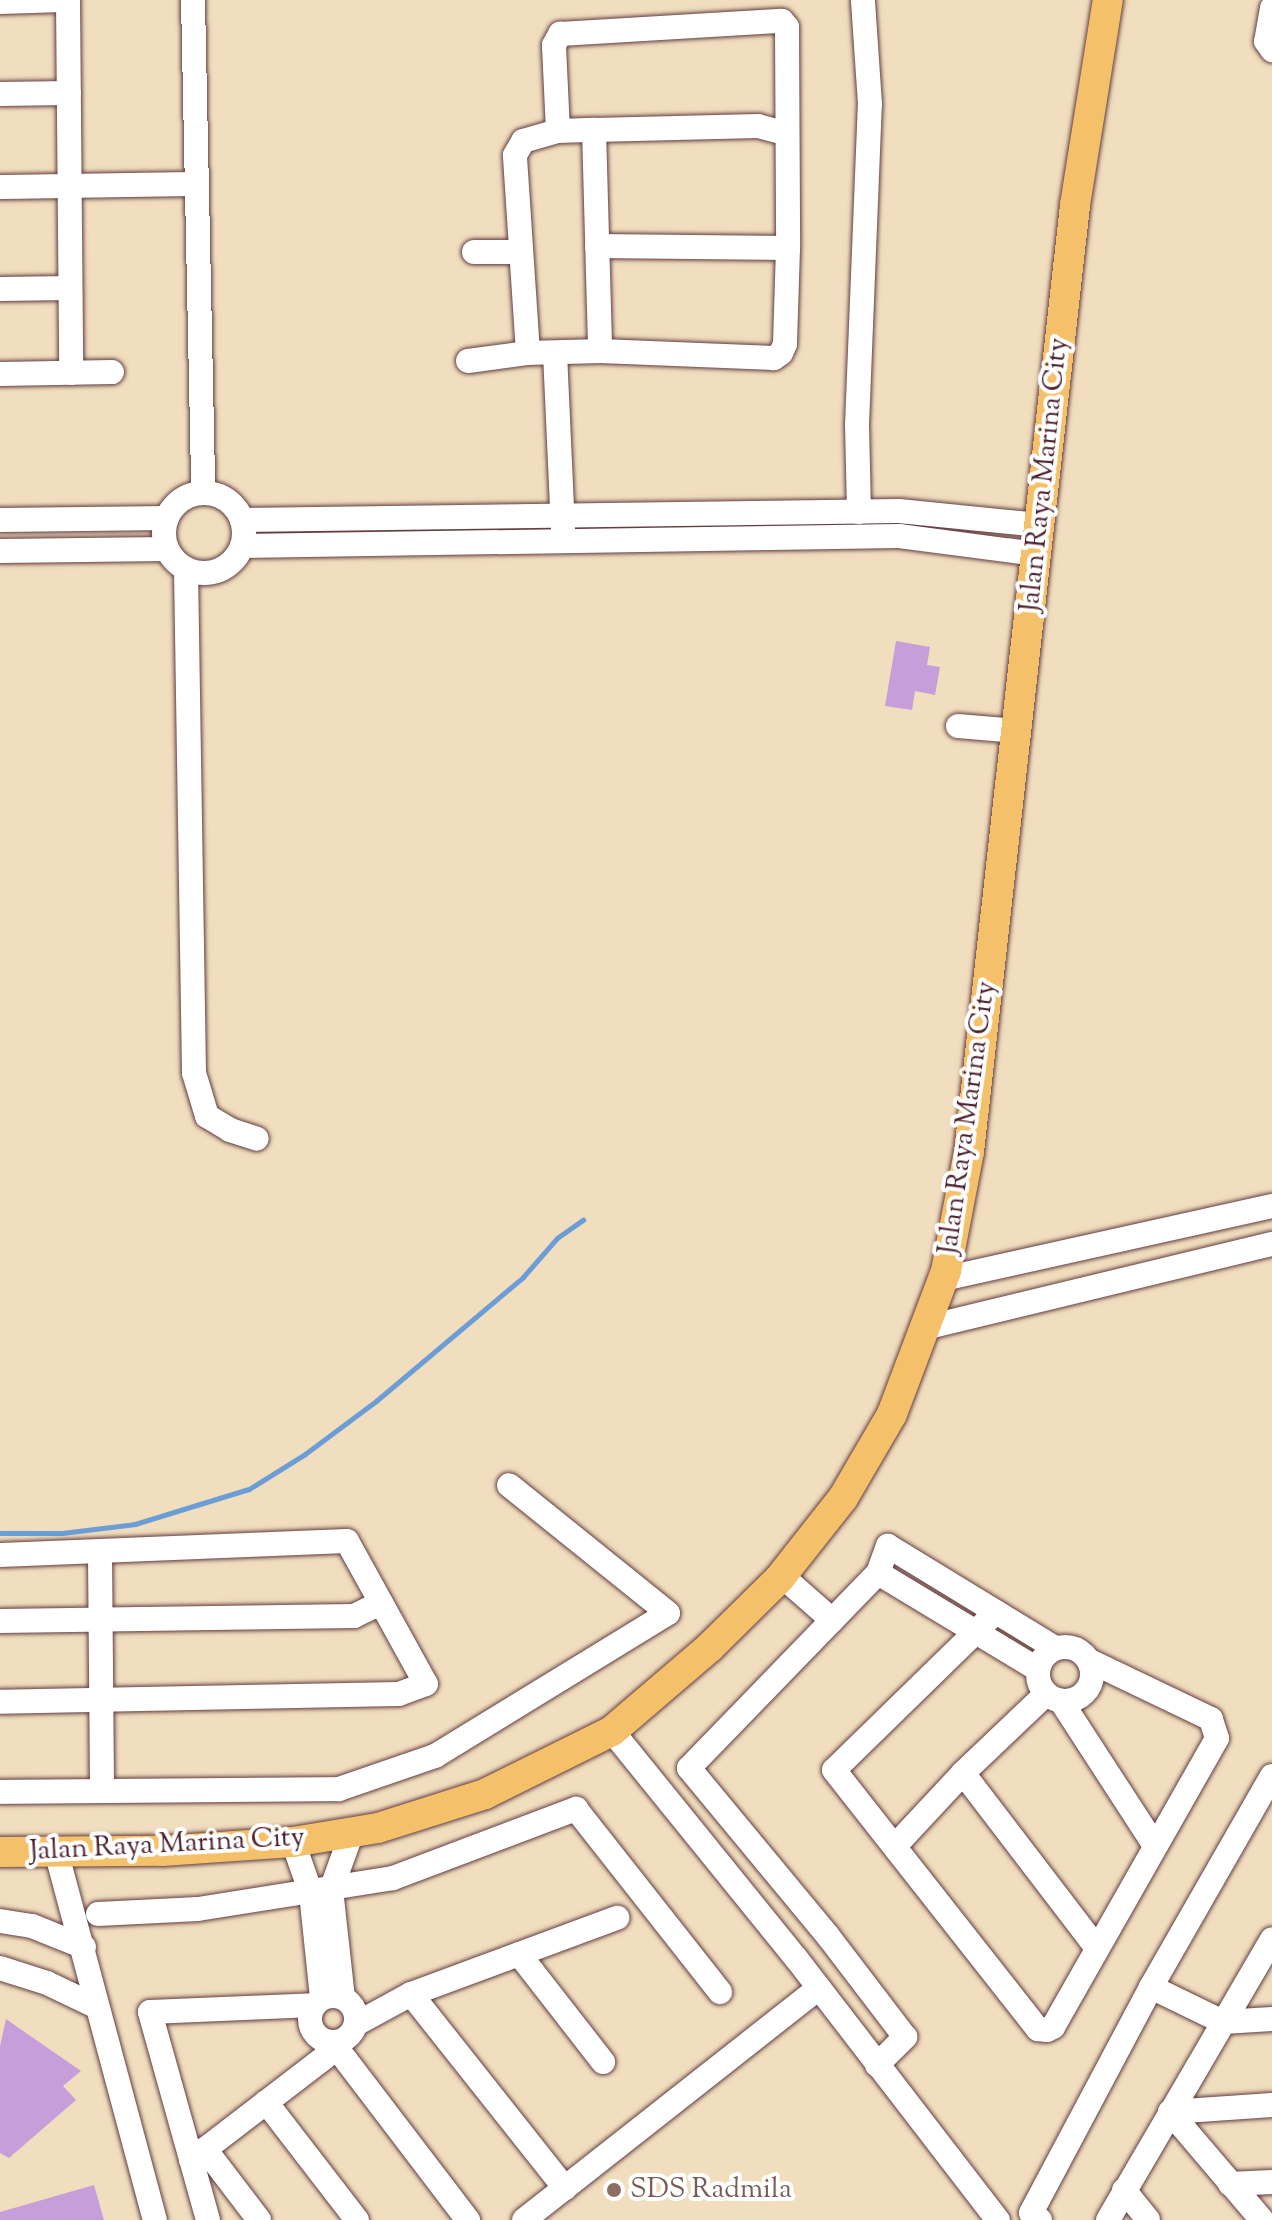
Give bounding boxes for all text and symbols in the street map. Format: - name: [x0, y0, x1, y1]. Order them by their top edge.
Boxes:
- street label: Jalan Raya Marina City: [1014, 336, 1076, 614]
- street label: Jalan Raya Marina City: [932, 979, 1004, 1257]
- street label: Jalan Raya Marina City: [29, 1821, 305, 1869]
- place label: SDS Radmila: [630, 2173, 792, 2207]
- marker: SDS Radmila: [605, 2181, 623, 2199]

